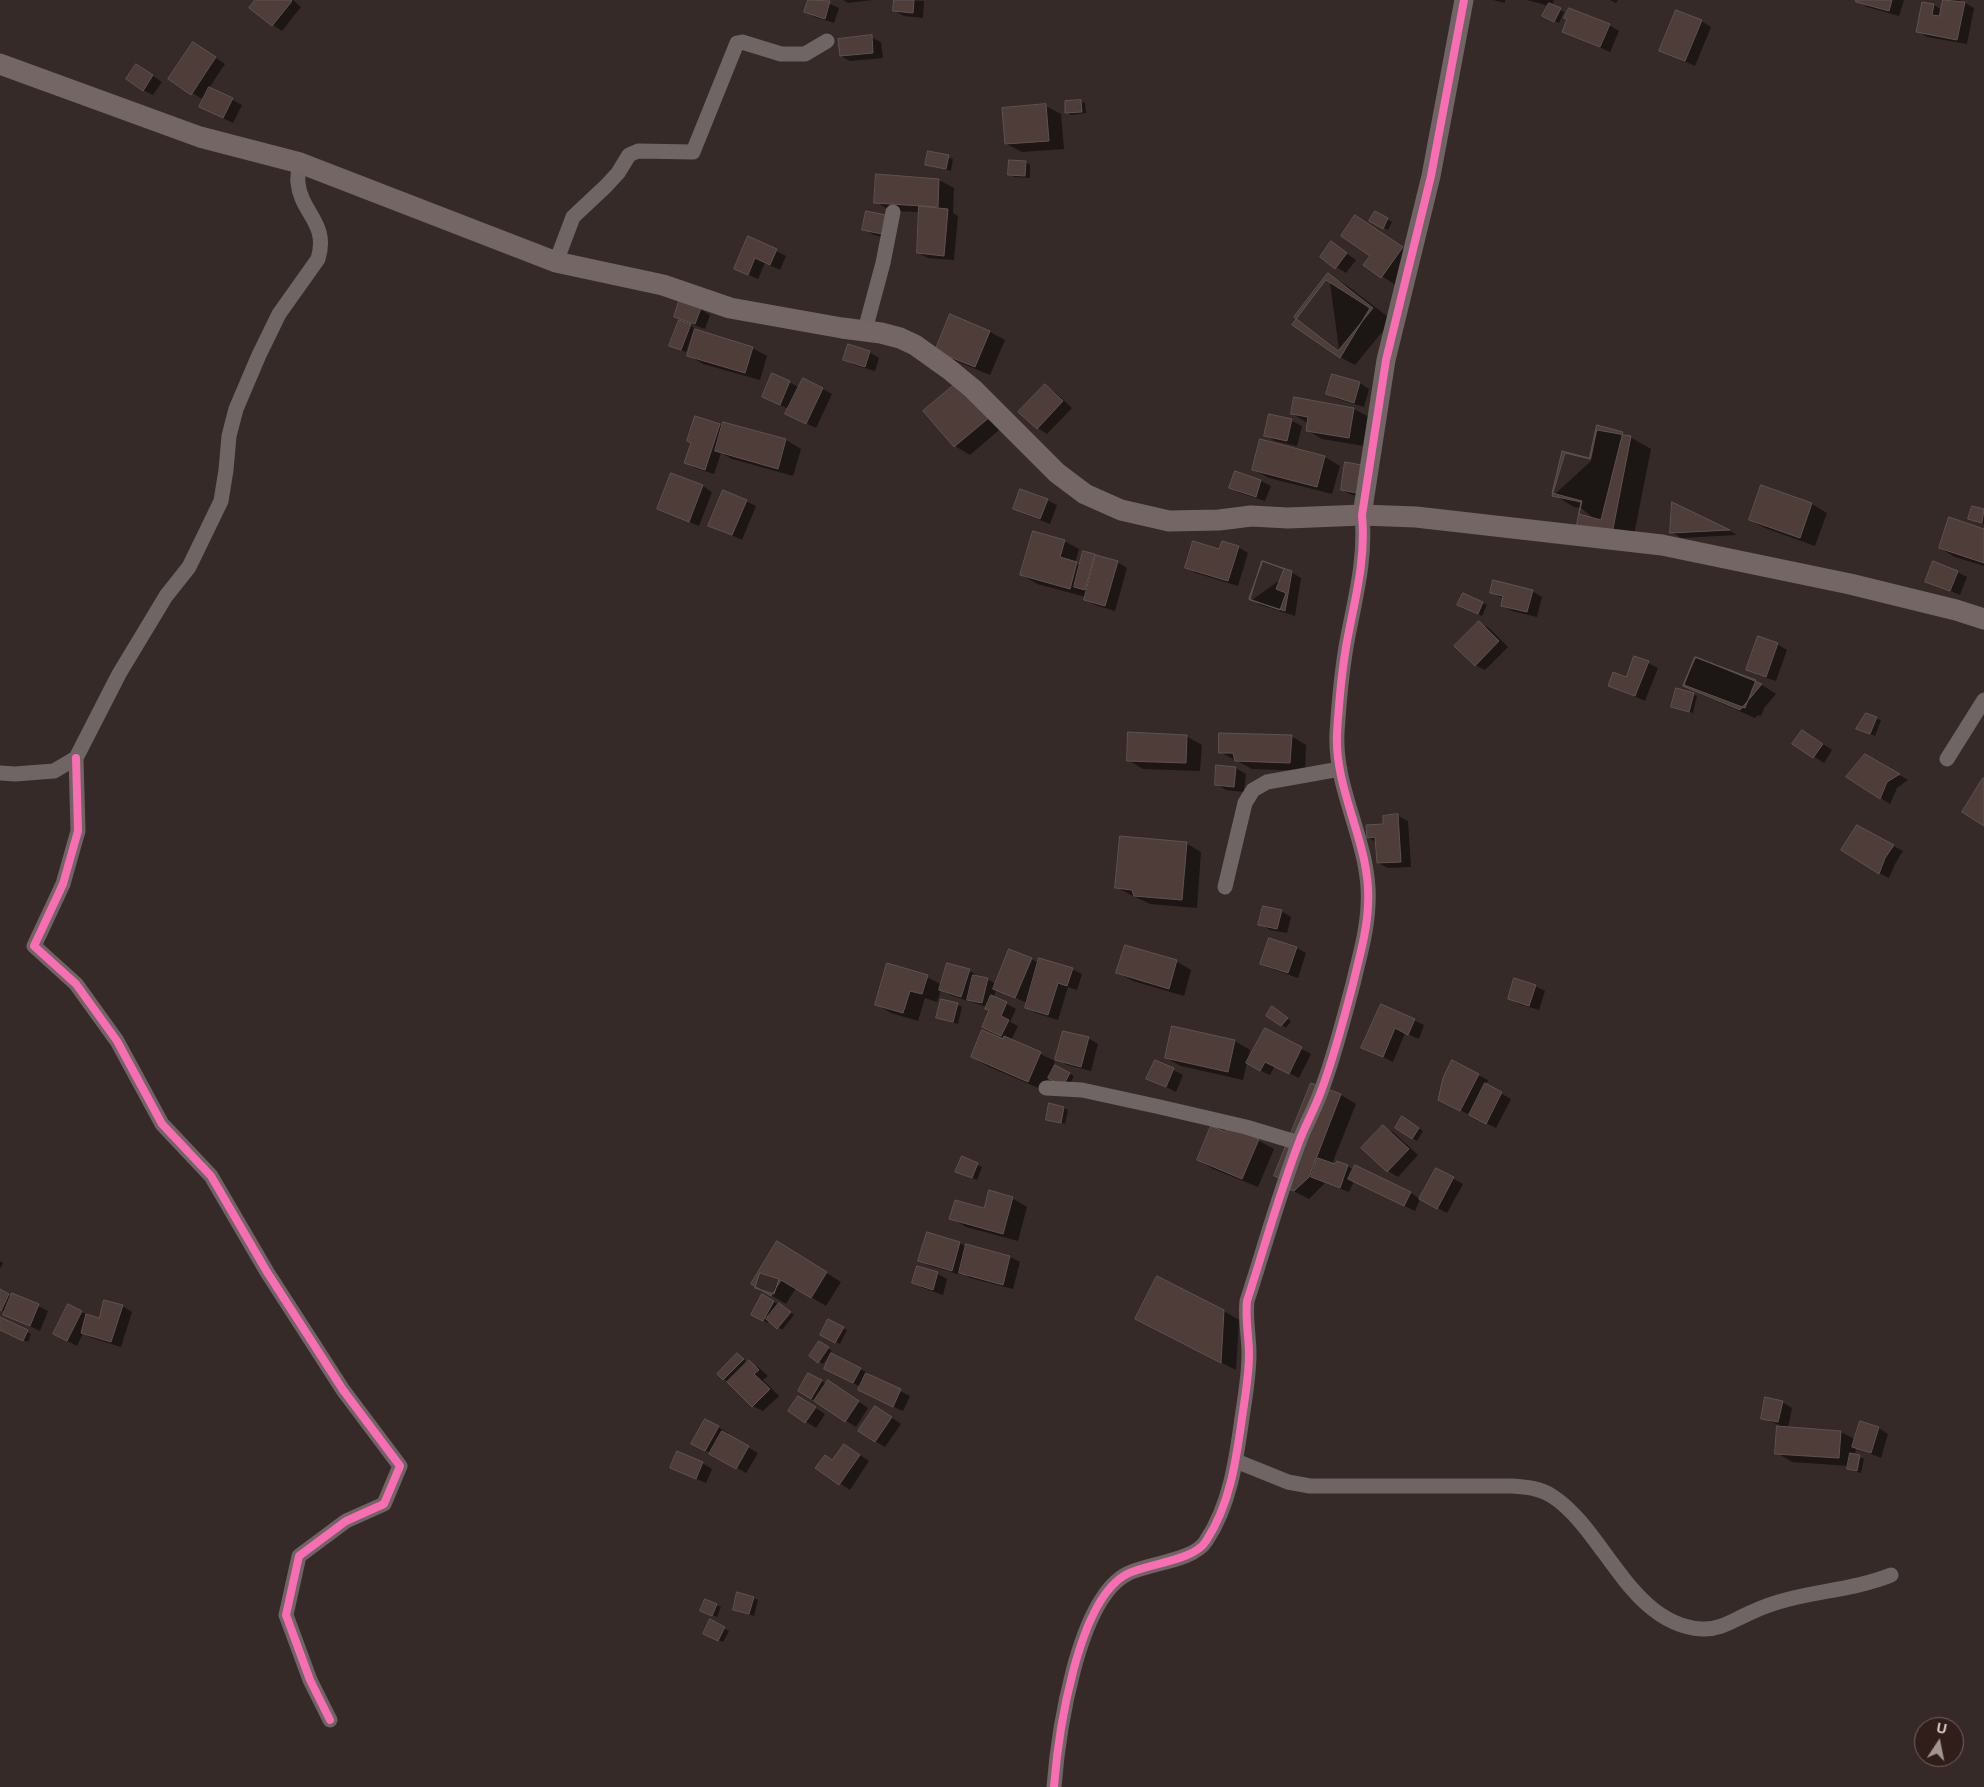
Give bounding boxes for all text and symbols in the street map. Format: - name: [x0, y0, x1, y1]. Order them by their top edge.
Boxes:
- north arrow: [1914, 1717, 1964, 1767]
- text: U: [1935, 1719, 1948, 1737]

